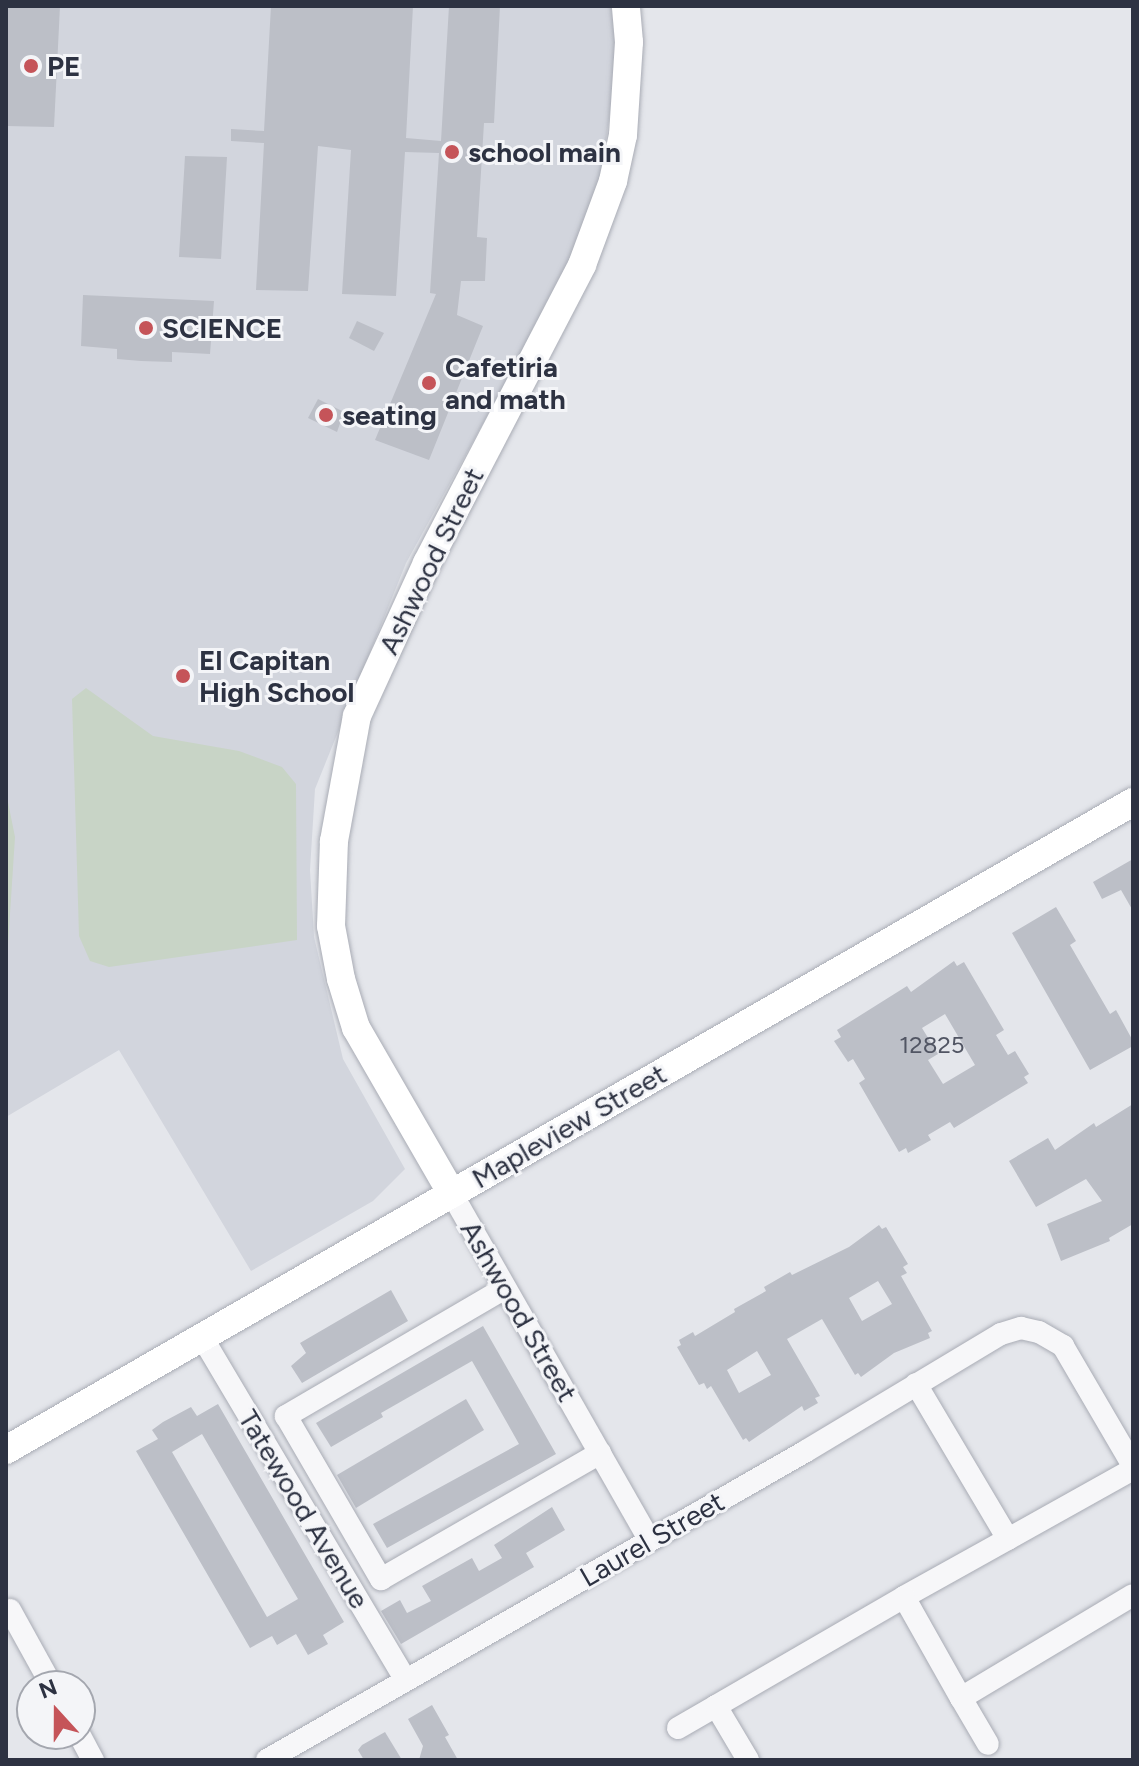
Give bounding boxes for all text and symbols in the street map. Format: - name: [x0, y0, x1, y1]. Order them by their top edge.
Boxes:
- place label: PE: [47, 49, 80, 83]
- marker: PE: [22, 57, 40, 75]
- place label: school main: [468, 135, 621, 169]
- marker: school main: [443, 143, 461, 161]
- place label: SCIENCE: [162, 311, 282, 345]
- marker: SCIENCE: [137, 319, 155, 337]
- place label: Cafetiria and math: [445, 350, 566, 416]
- marker: Cafetiria and math: [420, 374, 438, 392]
- place label: seating: [342, 398, 437, 432]
- marker: seating: [317, 406, 335, 424]
- street label: Ashwood Street: [371, 462, 491, 660]
- place label: El Capitan High School: [199, 643, 354, 709]
- marker: El Capitan High School: [174, 667, 192, 685]
- house number: 12825: [899, 1031, 965, 1059]
- street label: Mapleview Street: [466, 1057, 672, 1195]
- street label: Ashwood Street: [454, 1215, 584, 1407]
- street label: Tatewood Avenue: [232, 1404, 376, 1614]
- street label: Laurel Street: [574, 1484, 730, 1594]
- north arrow: [16, 1670, 96, 1750]
- text: N: [35, 1673, 61, 1705]

